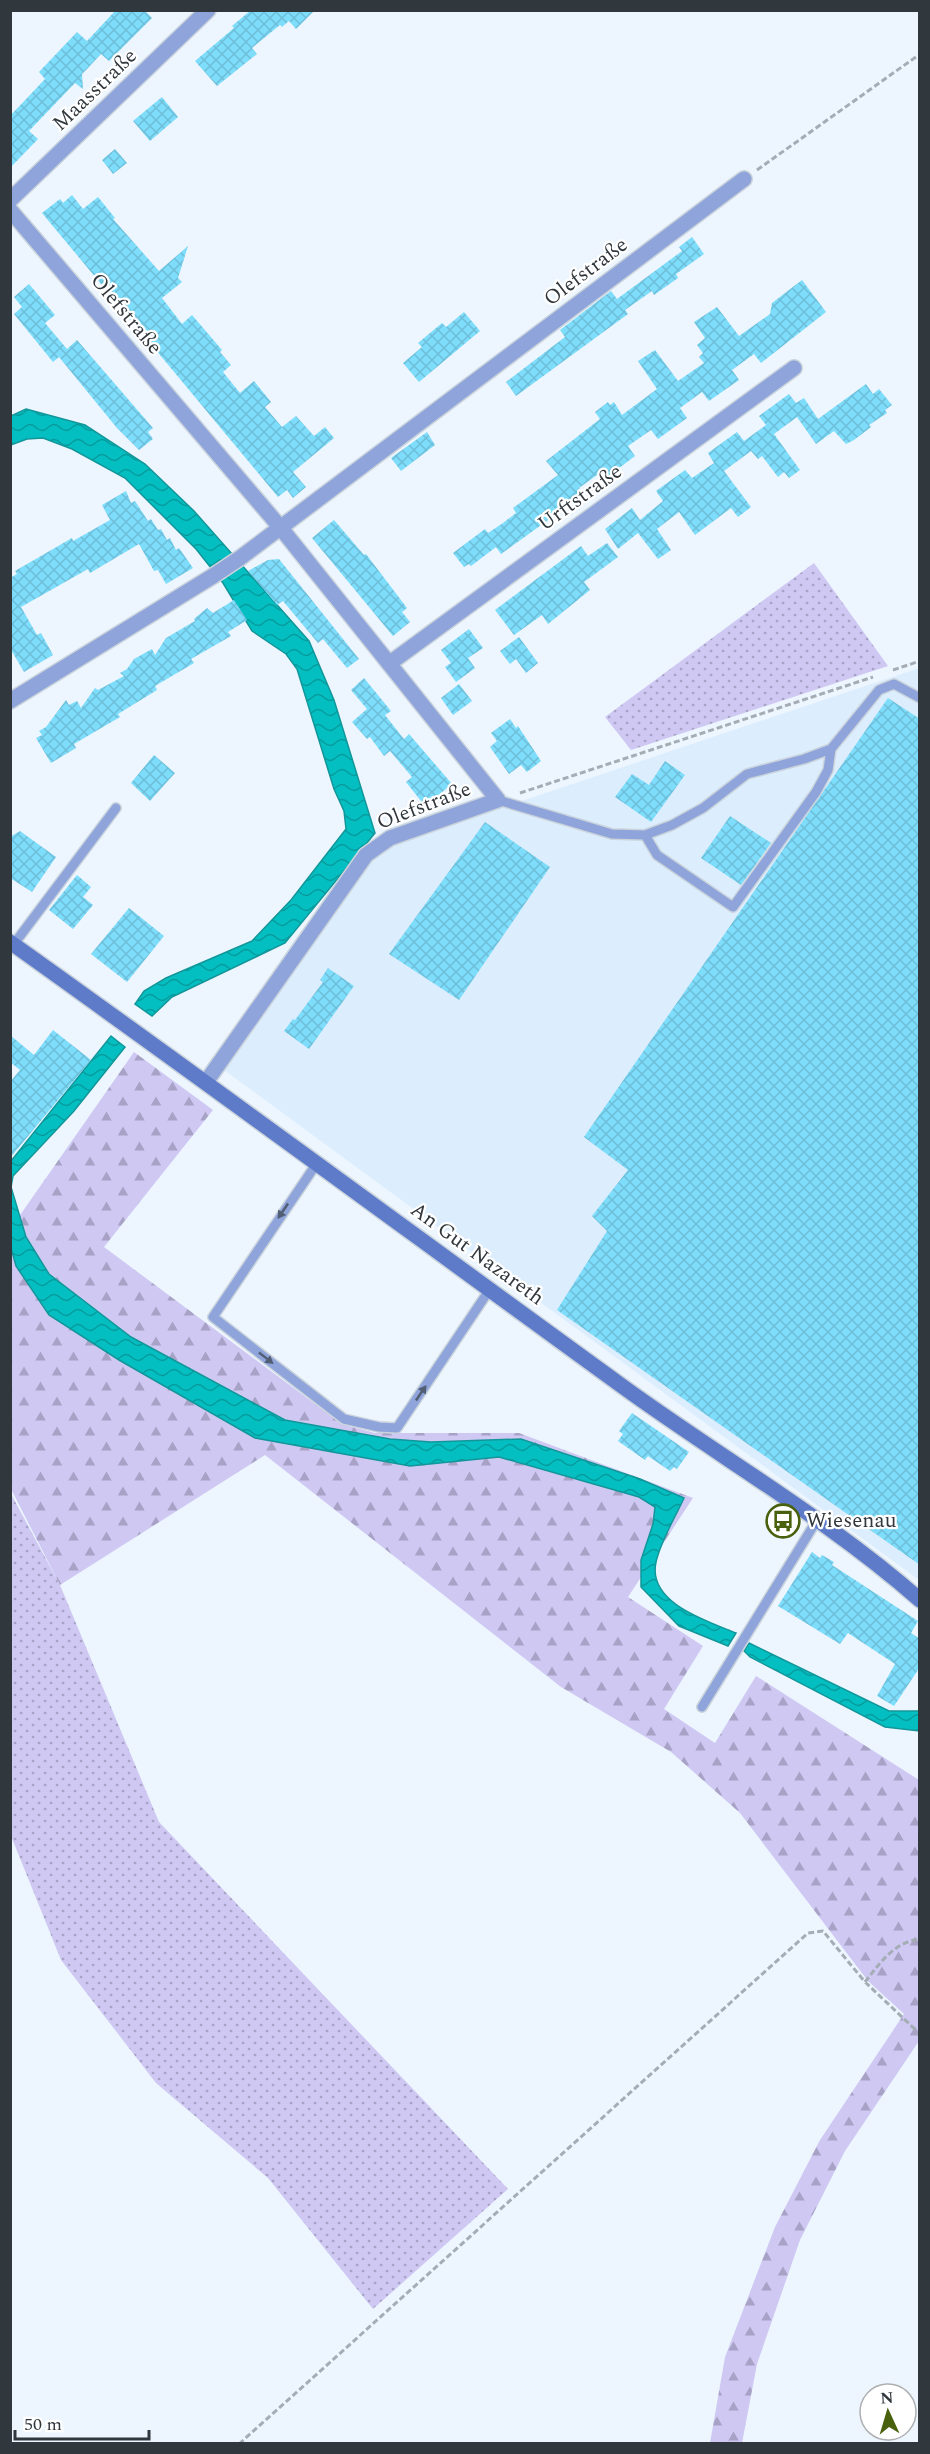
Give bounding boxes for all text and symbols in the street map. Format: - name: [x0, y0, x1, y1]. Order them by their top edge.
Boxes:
- street label: Maasstraße: [45, 41, 145, 139]
- street label: Olefstraße: [537, 230, 635, 314]
- street label: Olefstraße: [82, 266, 170, 362]
- street label: Urftstraße: [531, 456, 629, 540]
- street label: Olefstraße: [372, 773, 476, 839]
- street label: An Gut Nazareth: [403, 1194, 551, 1314]
- one-way arrow: [278, 1202, 289, 1219]
- one-way arrow: [258, 1352, 274, 1364]
- one-way arrow: [415, 1385, 426, 1401]
- bus stop icon: Wiesenau: [765, 1503, 801, 1539]
- place label: Wiesenau: [806, 1505, 897, 1537]
- north arrow: [858, 2382, 918, 2442]
- text: N: [880, 2386, 894, 2410]
- scale bar: [15, 2403, 148, 2441]
- text: 50 m: [24, 2411, 62, 2438]

